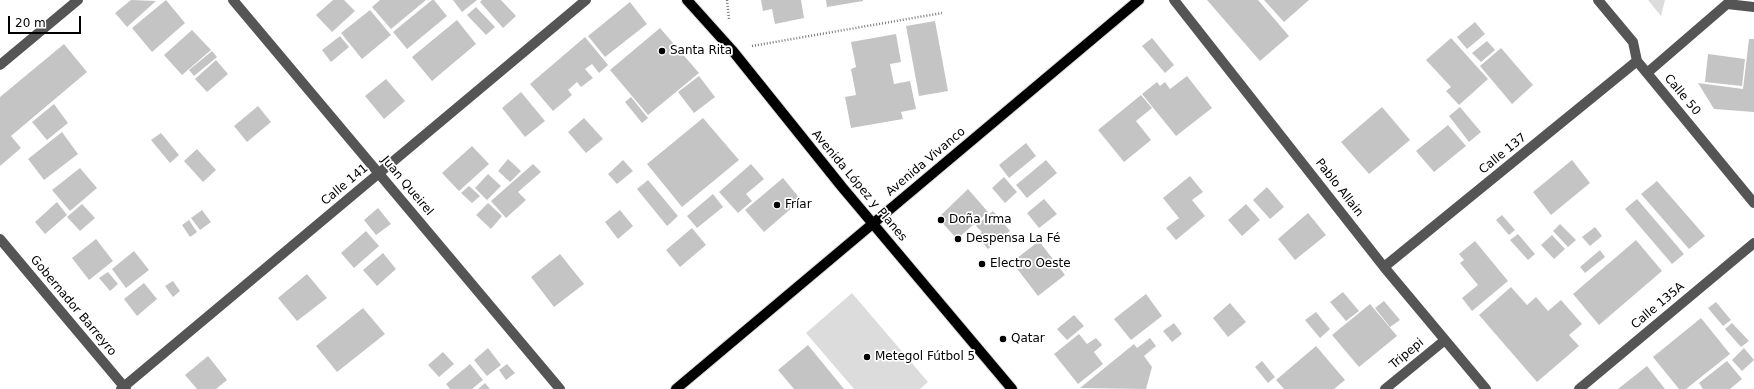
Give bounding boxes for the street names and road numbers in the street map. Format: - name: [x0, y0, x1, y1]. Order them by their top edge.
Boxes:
- street label: Calle 50: [1661, 72, 1703, 118]
- street label: Avenida Vivanco: [883, 125, 969, 199]
- street label: Avenida López y Planes: [808, 127, 910, 245]
- street label: Calle 137: [1477, 131, 1529, 177]
- street label: Juan Queirel: [378, 153, 436, 219]
- street label: Pablo Allain: [1312, 156, 1366, 220]
- street label: Calle 141: [319, 161, 371, 209]
- street label: Gobernador Barreyro: [27, 253, 119, 359]
- street label: Calle 135A: [1629, 280, 1687, 332]
- street label: Tripepi: [1387, 336, 1427, 372]

